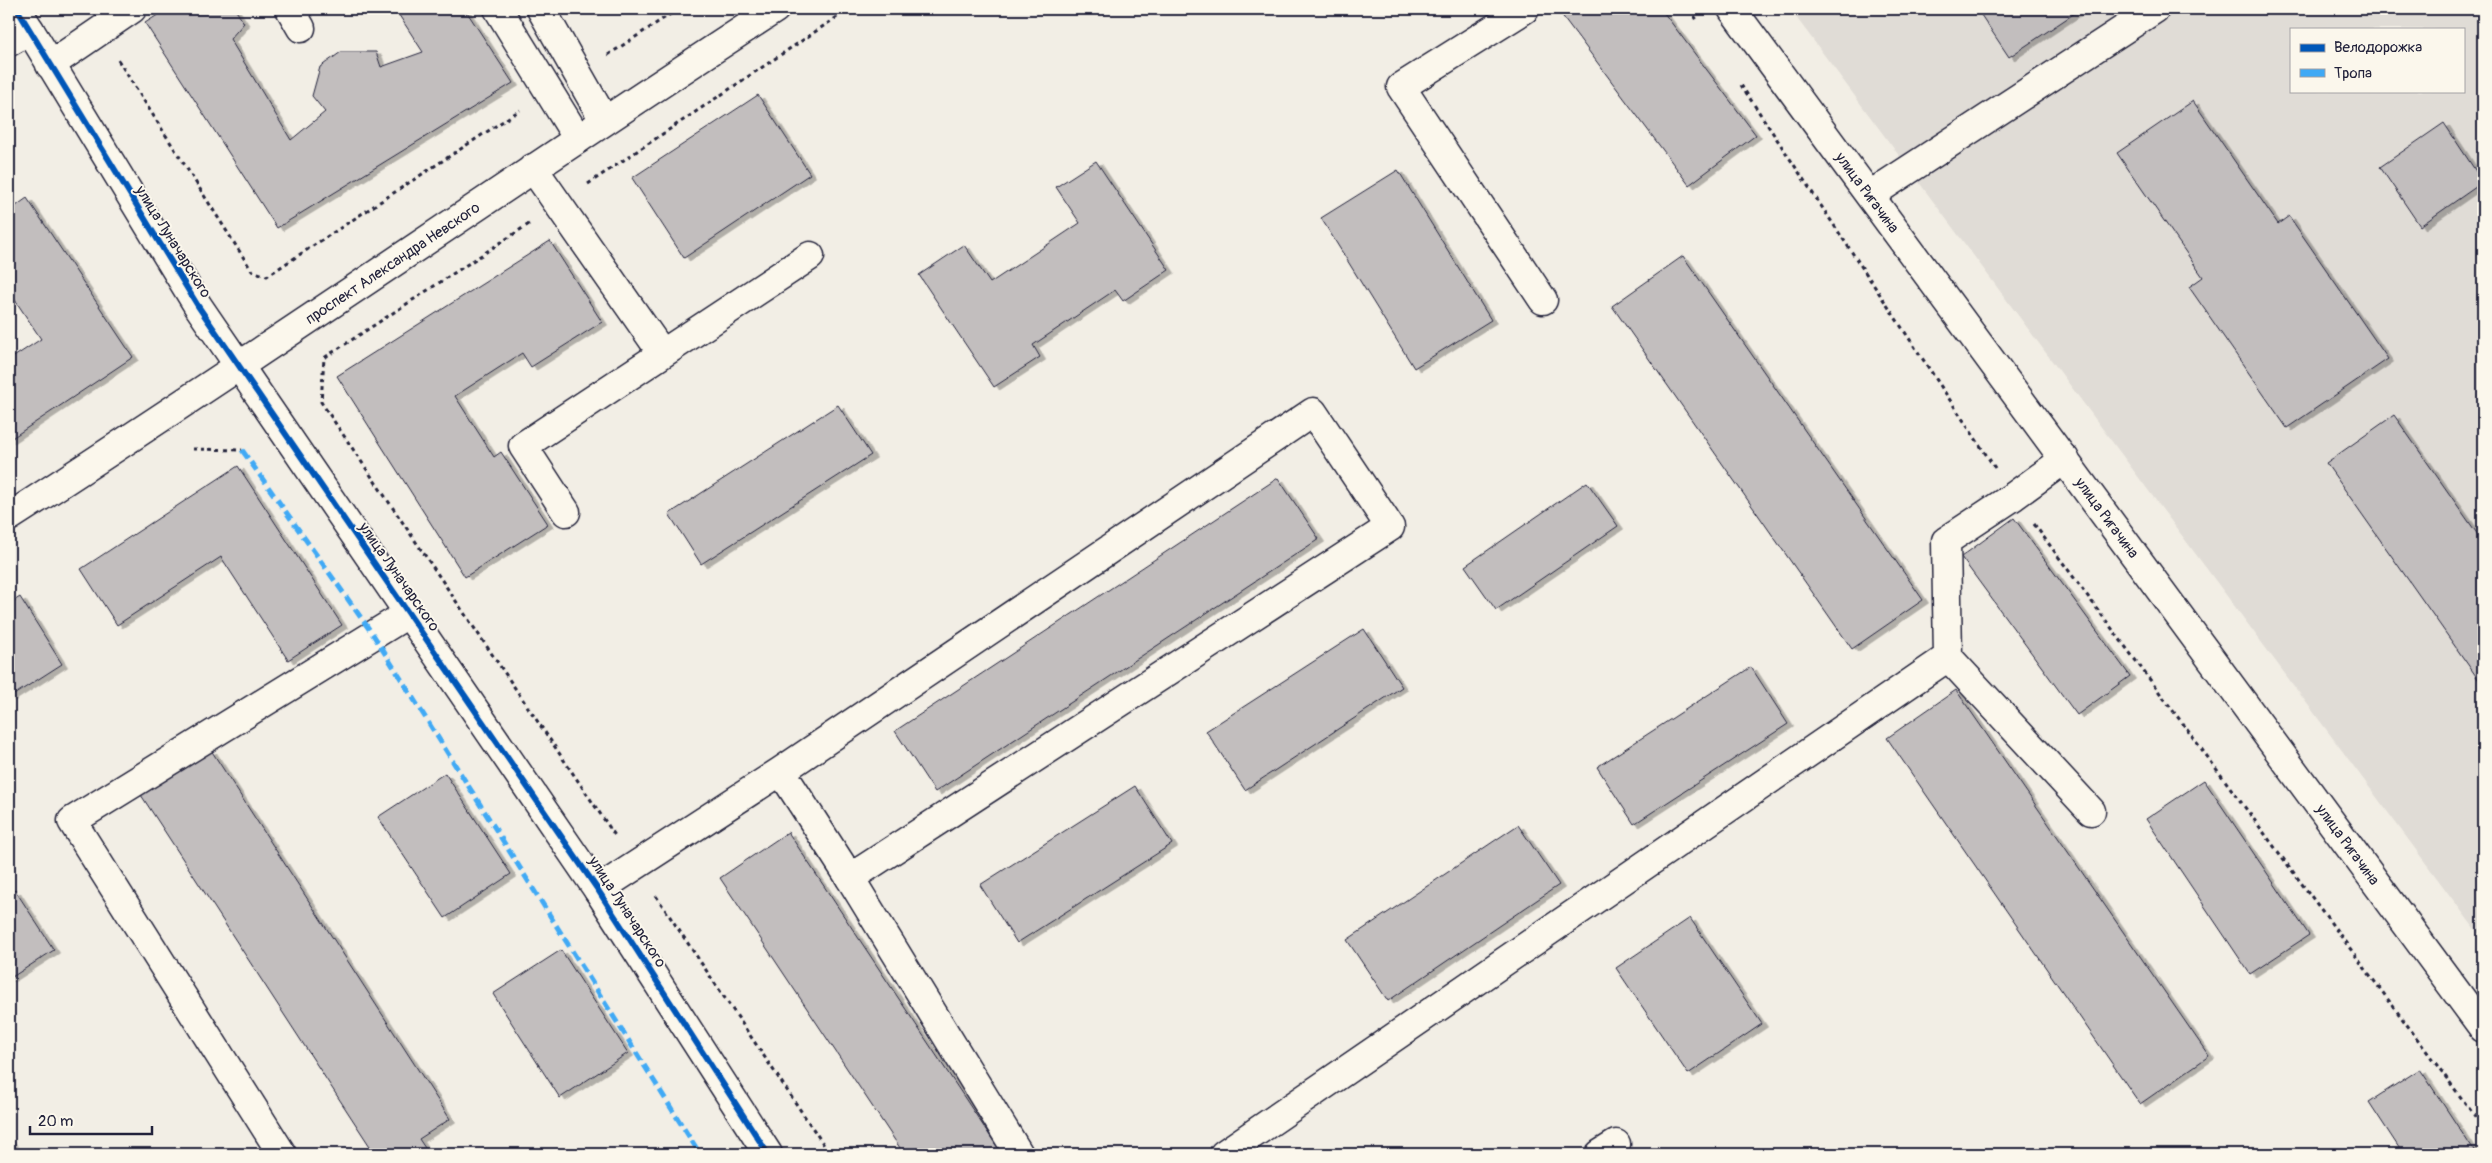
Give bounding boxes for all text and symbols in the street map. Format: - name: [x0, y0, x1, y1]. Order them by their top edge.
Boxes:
- legend: [2290, 28, 2464, 92]
- text: Велодорожка: [2334, 38, 2422, 57]
- text: Тропа: [2334, 64, 2372, 83]
- street label: улица Ригачина: [1831, 148, 1903, 237]
- street label: улица Луначарского: [130, 182, 215, 302]
- street label: проспект Александра Невского: [302, 198, 484, 329]
- street label: улица Ригачина: [2070, 473, 2143, 562]
- street label: улица Луначарского: [354, 518, 444, 635]
- street label: улица Ригачина: [2311, 800, 2384, 889]
- street label: улица Луначарского: [583, 852, 670, 971]
- scale bar: [30, 1103, 152, 1135]
- text: 20 m: [38, 1112, 73, 1131]

